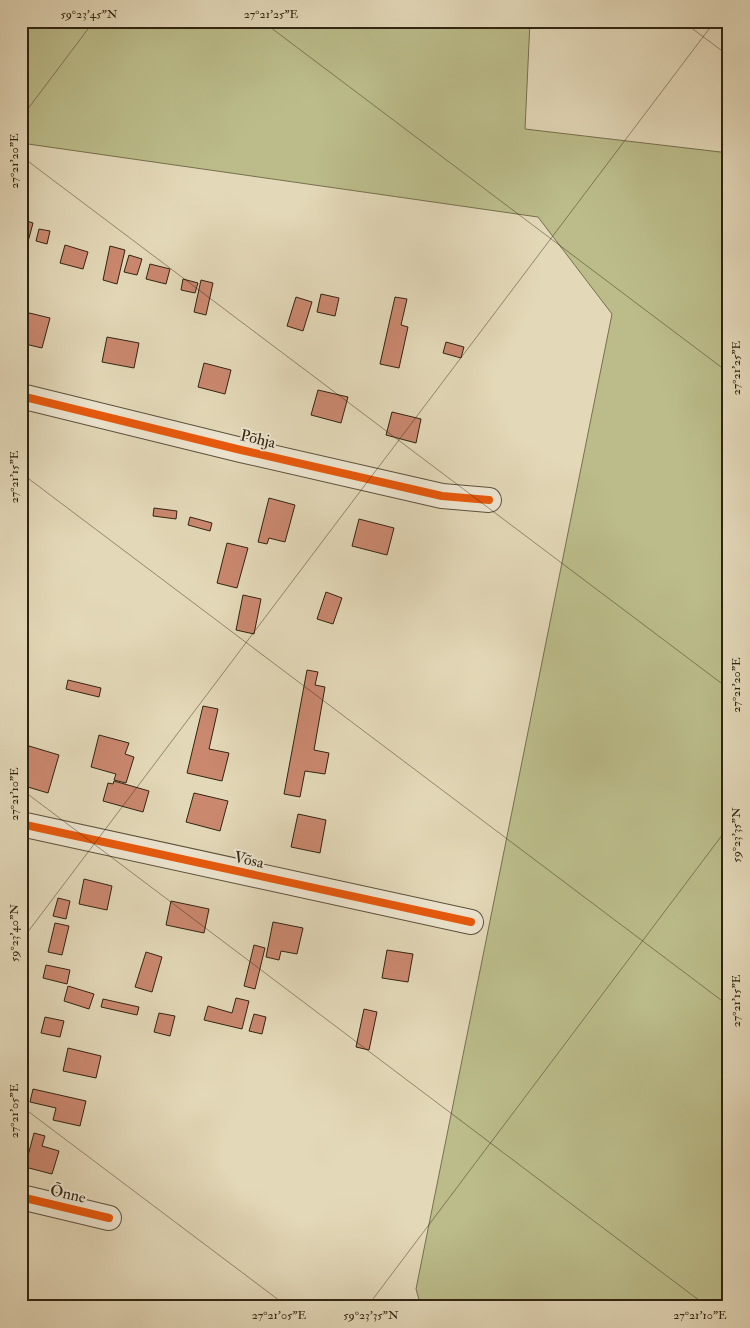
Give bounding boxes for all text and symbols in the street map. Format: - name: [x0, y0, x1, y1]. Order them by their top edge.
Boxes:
- text: 59°23'45"N: [60, 7, 118, 22]
- text: 27°21'25"E: [244, 7, 299, 22]
- text: 27°21'20"E: [7, 133, 22, 189]
- text: 27°21'25"E: [729, 340, 744, 395]
- street label: Põhja: [238, 425, 278, 453]
- text: 27°21'15"E: [7, 450, 22, 503]
- text: 27°21'20"E: [729, 657, 744, 713]
- text: 27°21'10"E: [7, 767, 22, 821]
- text: 59°23'35"N: [729, 807, 744, 863]
- street label: Võsa: [232, 847, 266, 873]
- text: 59°23'40"N: [7, 904, 22, 962]
- text: 27°21'15"E: [729, 974, 744, 1027]
- text: 27°21'05"E: [7, 1083, 22, 1138]
- street label: Õnne: [48, 1180, 88, 1208]
- text: 27°21'05"E: [252, 1308, 307, 1323]
- text: 59°23'35"N: [343, 1308, 399, 1323]
- text: 27°21'10"E: [673, 1308, 727, 1323]

